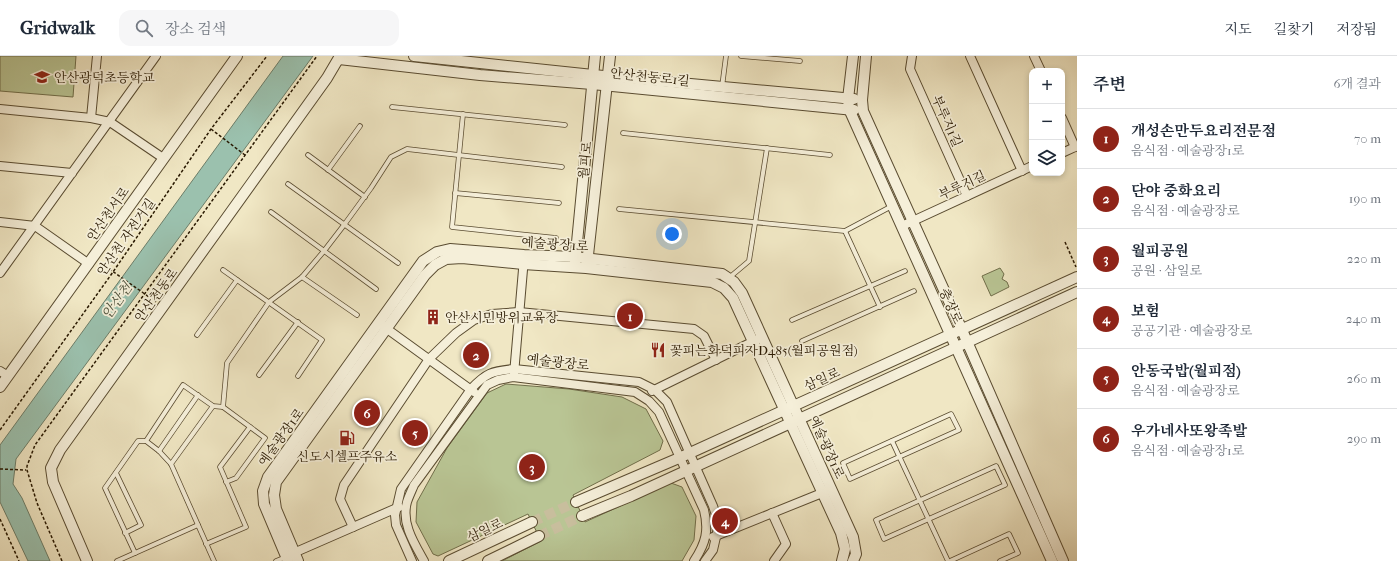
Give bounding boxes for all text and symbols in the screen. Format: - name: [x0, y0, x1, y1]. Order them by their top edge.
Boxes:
- search box: [119, 10, 399, 46]
- text: Gridwalk: [20, 17, 95, 39]
- icon: search: [133, 17, 155, 39]
- text: 장소 검색: [165, 20, 226, 38]
- text: 지도: [1225, 21, 1252, 38]
- text: 길찾기: [1274, 21, 1314, 38]
- text: 저장됨: [1336, 21, 1377, 38]
- street label: 안산천동로1길: [609, 65, 691, 89]
- school or university icon: 안산광덕초등학교: [33, 68, 51, 86]
- map controls: [1029, 68, 1065, 176]
- button: +: [1029, 68, 1065, 104]
- place label: 안산광덕초등학교: [54, 70, 155, 85]
- text: 주변: [1093, 74, 1126, 94]
- text: 6개 결과: [1333, 76, 1381, 91]
- street label: 부루지1길: [929, 93, 965, 149]
- button: −: [1029, 104, 1065, 140]
- text: 개성손만두요리전문점: [1131, 122, 1276, 140]
- text: 1: [1104, 131, 1108, 146]
- text: 70 m: [1354, 131, 1381, 146]
- street label: 월피로: [576, 140, 594, 180]
- button: layers: [1029, 140, 1065, 176]
- text: 음식점 · 예술광장1로: [1131, 143, 1244, 158]
- street label: 부루지길: [936, 168, 988, 202]
- text: 단야 중화요리: [1131, 182, 1221, 200]
- street label: 안산천서로: [84, 184, 132, 244]
- text: 2: [1103, 191, 1109, 206]
- text: 190 m: [1349, 191, 1381, 206]
- street label: 안산천 자전거길: [94, 196, 158, 278]
- text: 음식점 · 예술광장로: [1131, 203, 1240, 218]
- your location: [662, 224, 682, 244]
- street label: 예술광장1로: [521, 234, 590, 254]
- text: 월피공원: [1131, 242, 1189, 260]
- text: 3: [1103, 251, 1109, 266]
- text: 220 m: [1347, 251, 1381, 266]
- text: 공원 · 삼일로: [1131, 263, 1202, 278]
- street label: 안산천동로: [131, 265, 181, 325]
- water label: 안산천: [98, 278, 137, 322]
- street label: 충장로: [936, 286, 966, 327]
- pin: 1: [617, 301, 643, 331]
- text: 보험: [1131, 302, 1160, 320]
- building icon: 안산시민방위교육장: [424, 308, 442, 326]
- place label: 안산시민방위교육장: [445, 310, 558, 325]
- text: 4: [1102, 311, 1110, 326]
- text: 240 m: [1346, 311, 1381, 326]
- text: 공공기관 · 예술광장로: [1131, 323, 1252, 338]
- pin: 2: [463, 340, 489, 370]
- restaurant icon: 꽃피는화덕피자D485(월피공원점): [649, 341, 667, 359]
- place label: 꽃피는화덕피자D485(월피공원점): [670, 343, 858, 358]
- street label: 예술광장로: [526, 351, 590, 373]
- text: 안동국밥(월피점): [1131, 362, 1241, 380]
- street label: 삼일로: [802, 364, 843, 394]
- text: 5: [1103, 371, 1109, 386]
- text: 260 m: [1347, 371, 1381, 386]
- text: 음식점 · 예술광장로: [1131, 383, 1240, 398]
- pin: 6: [354, 398, 380, 428]
- street label: 예술광장1로: [255, 405, 307, 469]
- street label: 예술광장1로: [806, 413, 848, 481]
- pin: 5: [402, 418, 428, 448]
- text: 우가네사또왕족발: [1131, 422, 1247, 440]
- fuel station icon: 신도시셀프주유소: [338, 429, 356, 447]
- text: 6: [1102, 431, 1110, 446]
- text: 290 m: [1347, 431, 1381, 446]
- text: 음식점 · 예술광장1로: [1131, 443, 1244, 458]
- place label: 신도시셀프주유소: [297, 449, 398, 464]
- pin: 3: [519, 452, 545, 482]
- pin: 4: [712, 506, 738, 536]
- street label: 삼일로: [465, 515, 506, 545]

